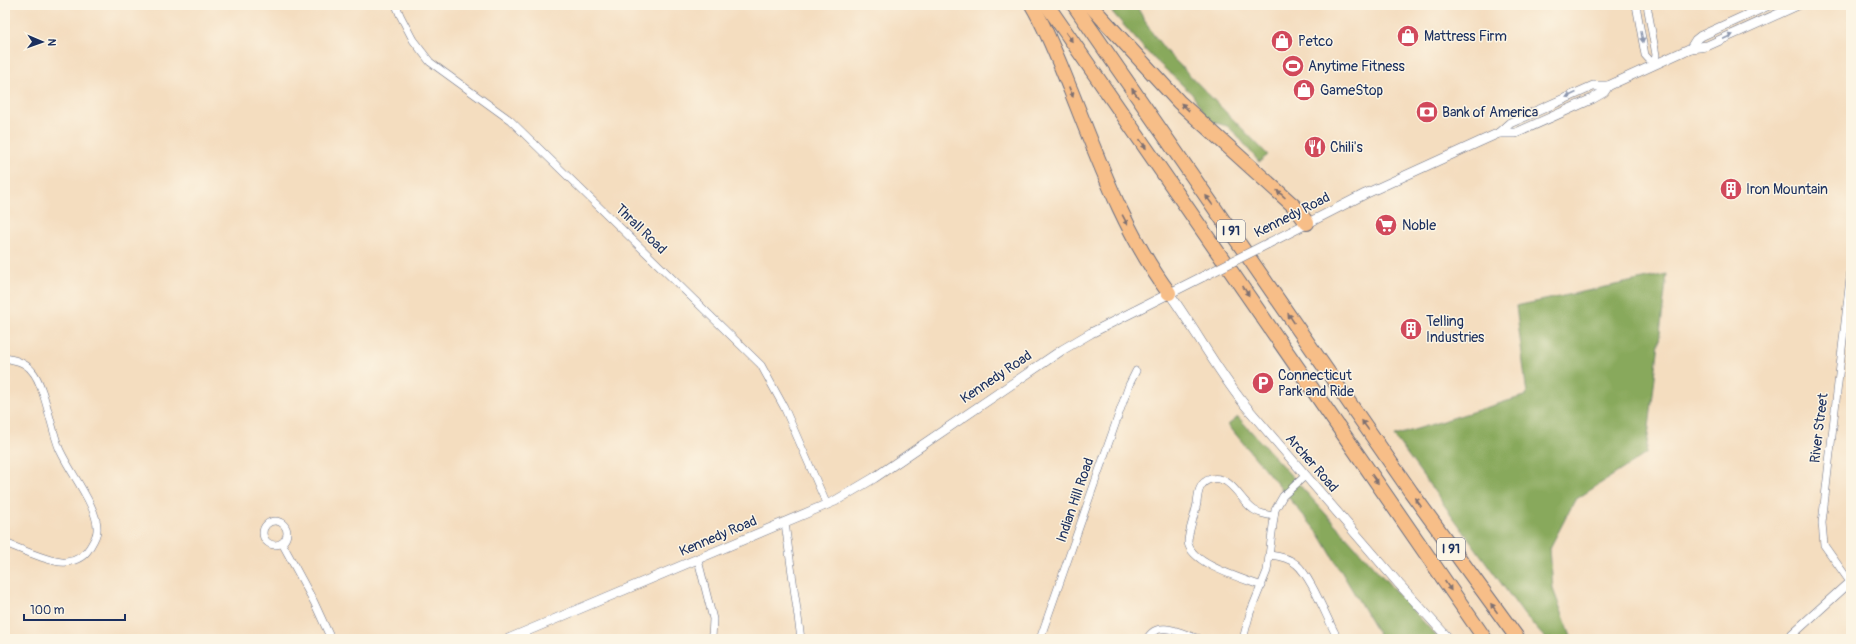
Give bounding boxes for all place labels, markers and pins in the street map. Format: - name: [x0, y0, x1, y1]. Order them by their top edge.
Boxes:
- shop icon: Mattress Firm: [1395, 23, 1421, 49]
- shop icon: Petco: [1269, 28, 1295, 54]
- place label: Mattress Firm: [1424, 28, 1507, 45]
- place label: Petco: [1298, 33, 1333, 50]
- sports icon: Anytime Fitness: [1280, 53, 1306, 79]
- place label: Anytime Fitness: [1308, 58, 1406, 75]
- shop icon: GameStop: [1291, 77, 1317, 103]
- place label: GameStop: [1320, 82, 1384, 99]
- bank icon: Bank of America: [1414, 99, 1440, 125]
- place label: Bank of America: [1442, 104, 1538, 121]
- restaurant icon: Chili's: [1302, 134, 1328, 160]
- place label: Chili's: [1330, 139, 1363, 156]
- building icon: Iron Mountain: [1718, 176, 1744, 202]
- place label: Iron Mountain: [1746, 181, 1828, 198]
- supermarket icon: Noble: [1373, 212, 1399, 238]
- place label: Noble: [1402, 217, 1436, 234]
- place label: Telling Industries: [1426, 313, 1485, 346]
- building icon: Telling Industries: [1398, 316, 1424, 342]
- place label: Connecticut Park and Ride: [1278, 367, 1354, 400]
- parking icon: Connecticut Park and Ride: [1250, 370, 1276, 396]

